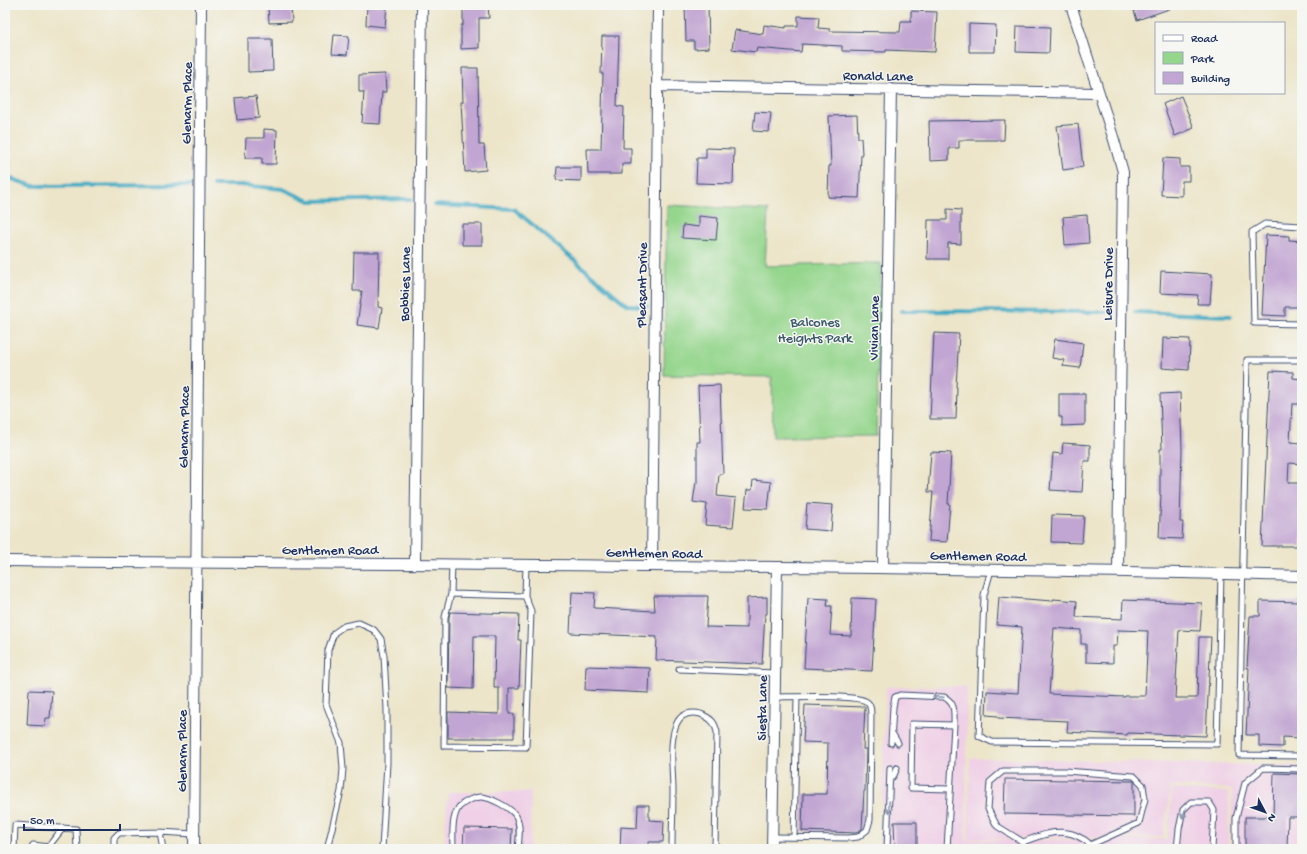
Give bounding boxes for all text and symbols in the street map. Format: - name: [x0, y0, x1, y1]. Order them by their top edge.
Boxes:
- legend: [1155, 22, 1285, 94]
- text: Road: [1191, 33, 1218, 47]
- text: Park: [1190, 53, 1216, 67]
- street label: Glenarm Place: [179, 61, 198, 144]
- street label: Ronald Lane: [843, 68, 914, 87]
- text: Building: [1190, 73, 1230, 87]
- street label: Pleasant Drive: [634, 242, 653, 329]
- street label: Bobbies Lane: [397, 246, 416, 323]
- street label: Leisure Drive: [1100, 247, 1119, 321]
- street label: Vivian Lane: [866, 295, 885, 361]
- park label: Balcones Heights Park: [778, 315, 854, 348]
- street label: Glenarm Place: [176, 385, 195, 468]
- street label: Gentlemen Road: [282, 543, 380, 560]
- street label: Gentlemen Road: [606, 545, 704, 564]
- street label: Gentlemen Road: [930, 548, 1028, 567]
- street label: Siesta Lane: [754, 674, 773, 741]
- one-way arrow: [932, 693, 945, 700]
- street label: Glenarm Place: [175, 709, 192, 792]
- north arrow: [1245, 792, 1285, 832]
- one-way arrow: [885, 800, 892, 813]
- scale bar: [24, 806, 120, 832]
- one-way arrow: [1179, 807, 1187, 819]
- text: N: [1264, 811, 1278, 824]
- text: 50 m: [30, 815, 55, 829]

